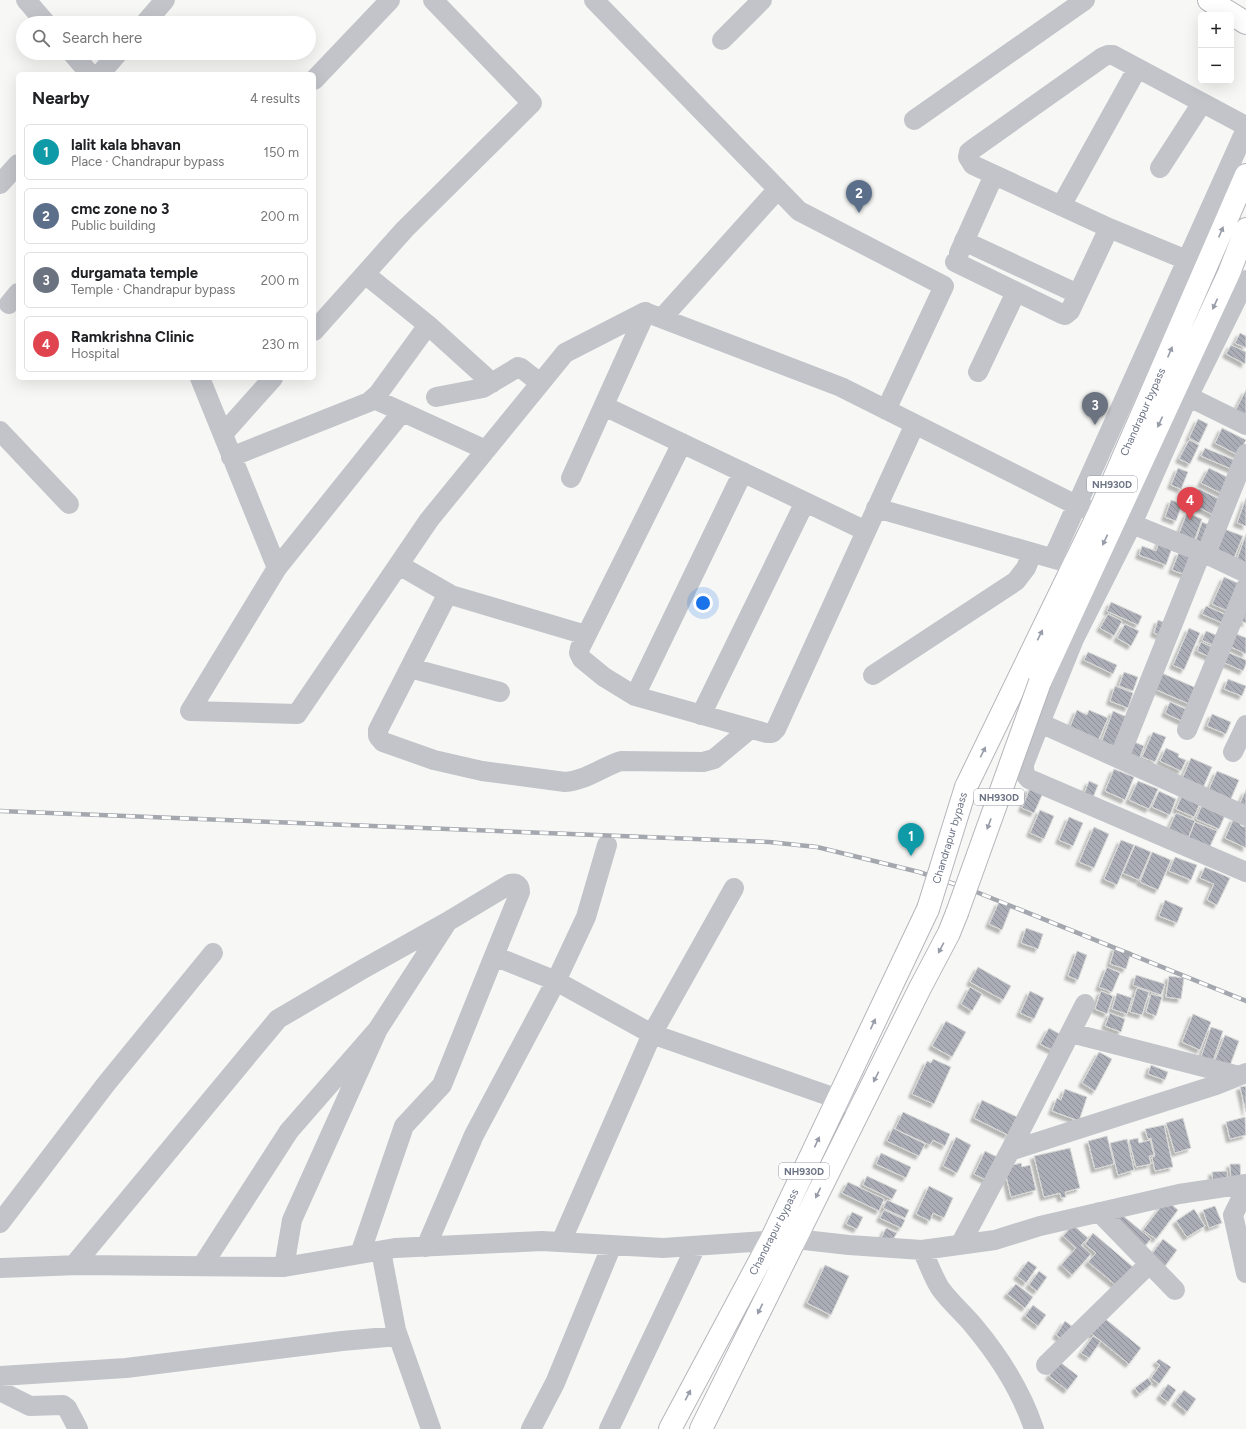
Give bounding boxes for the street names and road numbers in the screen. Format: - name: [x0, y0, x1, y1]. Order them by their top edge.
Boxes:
- street label: Chandrapur bypass: [1118, 366, 1168, 458]
- road number: NH930D: [1087, 476, 1137, 492]
- road number: NH930D: [974, 789, 1024, 805]
- street label: Chandrapur bypass: [930, 791, 970, 885]
- road number: NH930D: [779, 1163, 829, 1179]
- street label: Chandrapur bypass: [747, 1187, 801, 1277]

